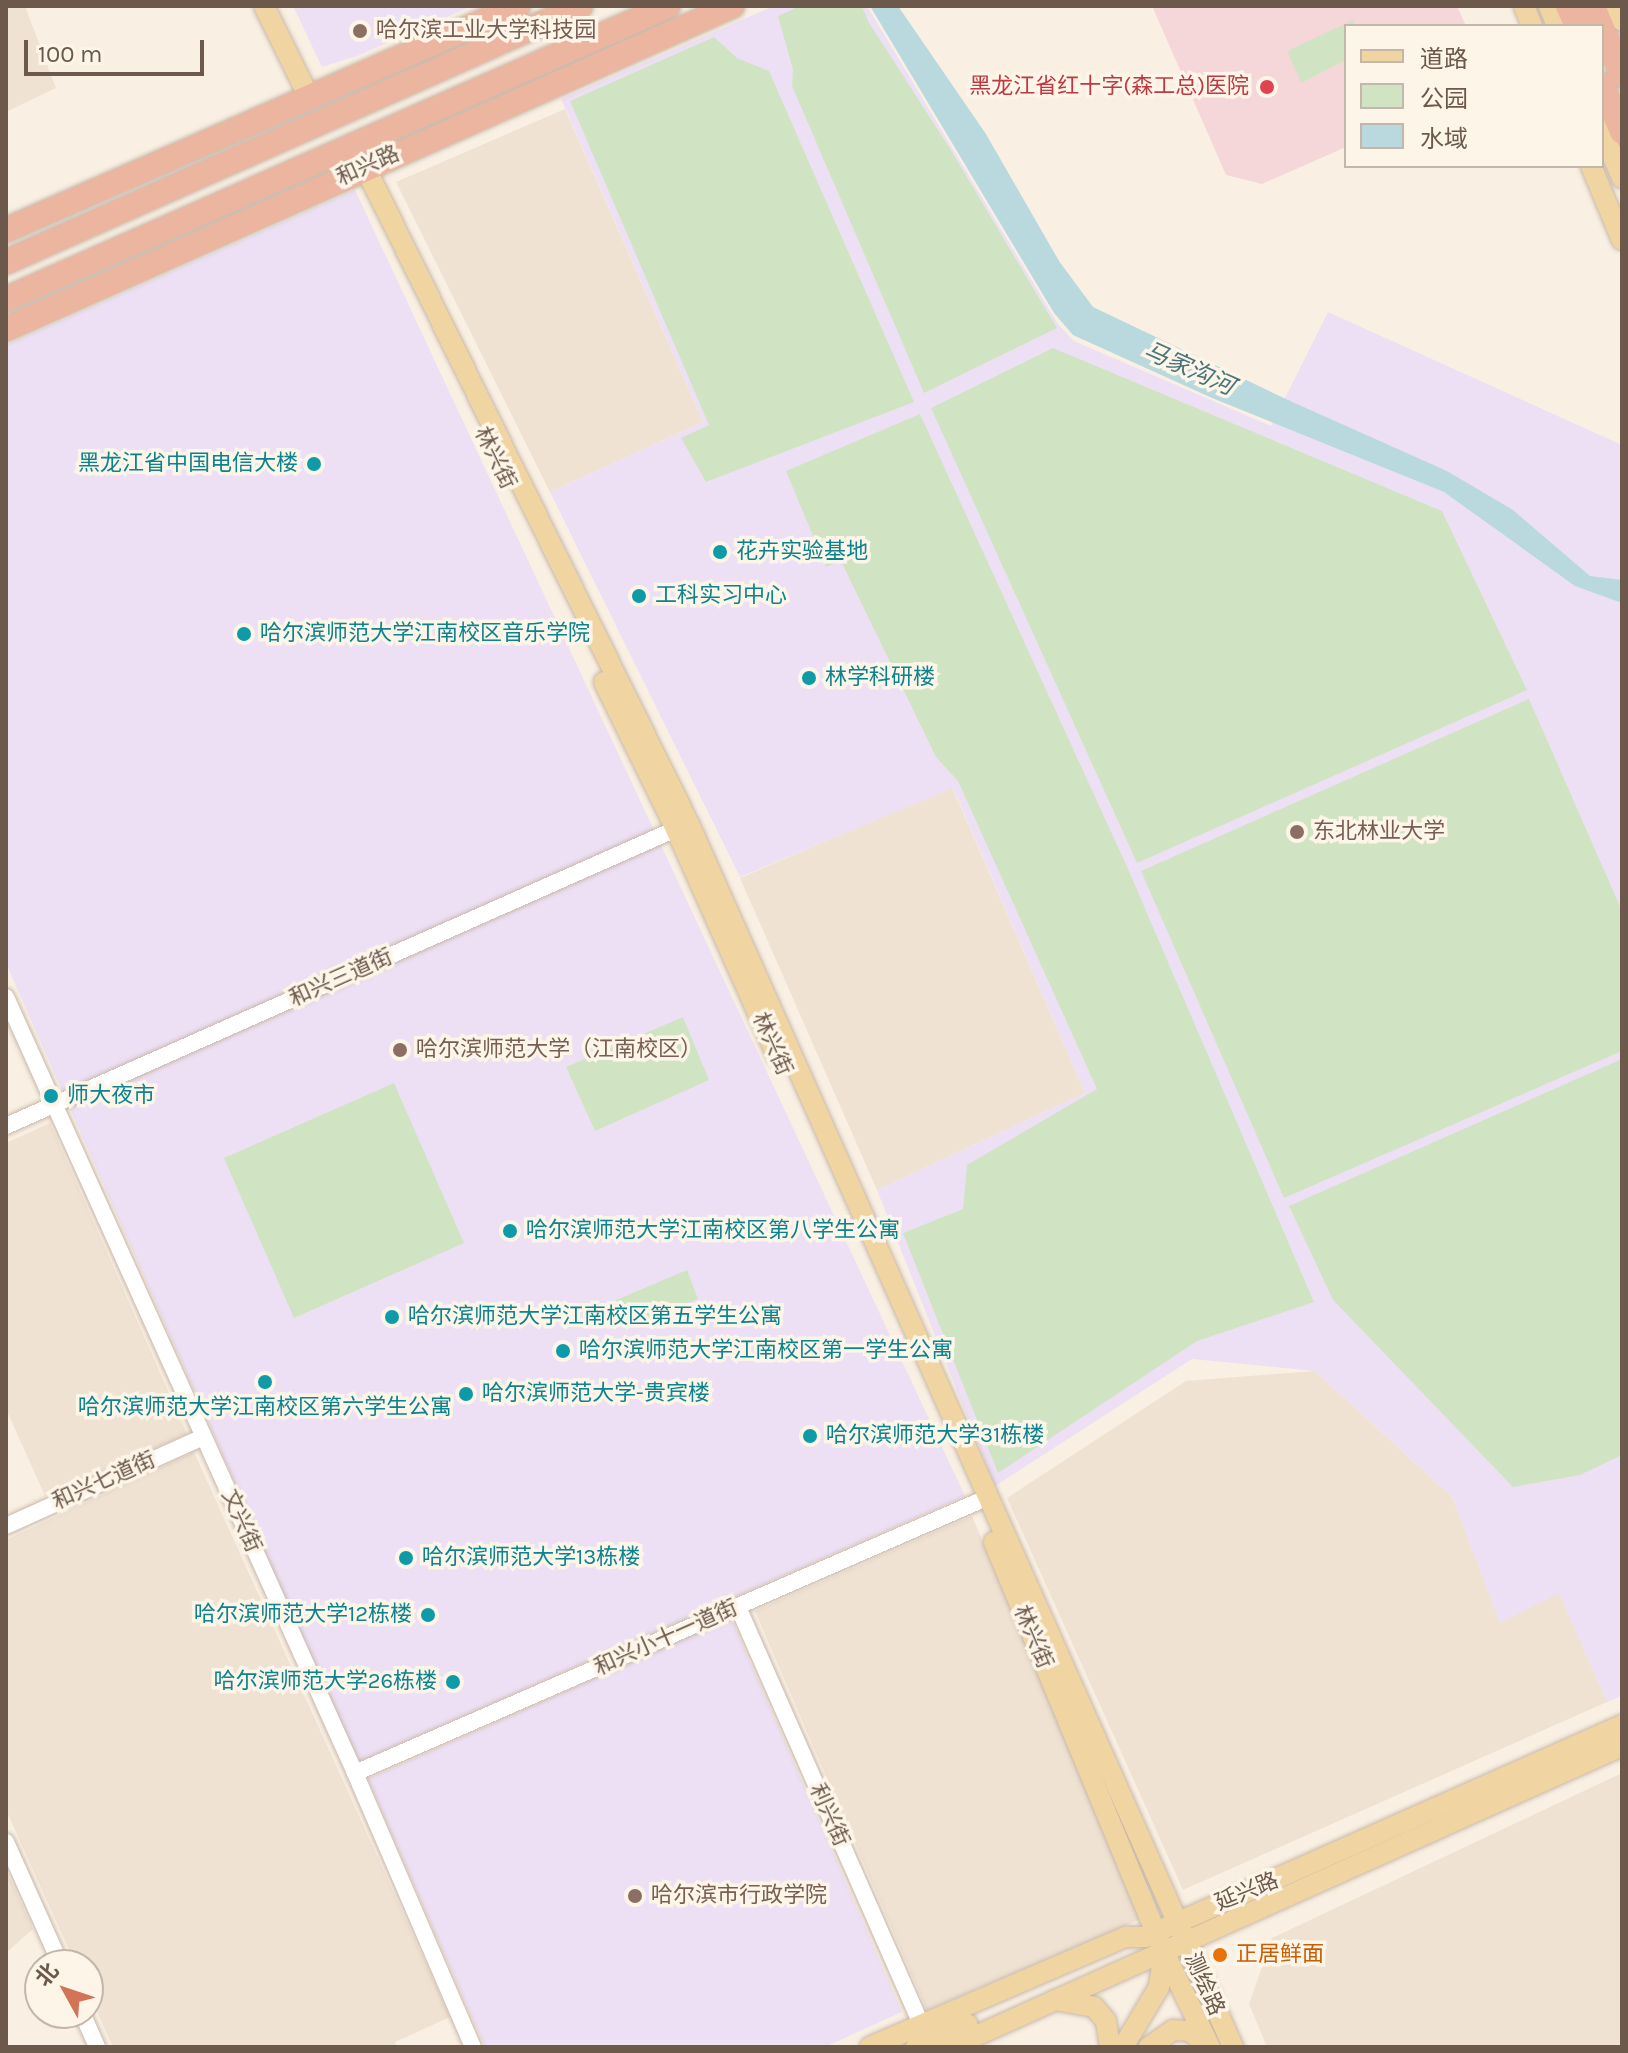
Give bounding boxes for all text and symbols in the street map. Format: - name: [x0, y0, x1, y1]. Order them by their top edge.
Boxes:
- place label: 哈尔滨工业大学科技园: [376, 18, 596, 44]
- marker: 哈尔滨工业大学科技园: [351, 22, 369, 40]
- scale bar: [28, 24, 208, 74]
- legend: [1344, 24, 1604, 168]
- text: 100 m: [38, 40, 103, 68]
- text: 道路: [1420, 45, 1468, 73]
- place label: 黑龙江省红十字(森工总)医院: [969, 74, 1249, 100]
- marker: 黑龙江省红十字(森工总)医院: [1256, 76, 1278, 98]
- text: 公园: [1420, 85, 1468, 113]
- text: 水域: [1420, 125, 1468, 153]
- street label: 和兴路: [332, 141, 404, 191]
- water label: 马家沟河: [1139, 336, 1239, 402]
- street label: 林兴街: [469, 423, 521, 493]
- place label: 黑龙江省中国电信大楼: [78, 451, 298, 477]
- marker: 黑龙江省中国电信大楼: [305, 455, 323, 473]
- place label: 花卉实验基地: [736, 539, 868, 565]
- marker: 花卉实验基地: [711, 543, 729, 561]
- place label: 工科实习中心: [655, 583, 787, 609]
- marker: 工科实习中心: [630, 587, 648, 605]
- place label: 哈尔滨师范大学江南校区音乐学院: [260, 621, 590, 647]
- marker: 哈尔滨师范大学江南校区音乐学院: [235, 625, 253, 643]
- place label: 林学科研楼: [825, 665, 935, 691]
- marker: 林学科研楼: [800, 669, 818, 687]
- place label: 东北林业大学: [1313, 819, 1445, 845]
- marker: 东北林业大学: [1288, 823, 1306, 841]
- street label: 和兴三道街: [285, 944, 397, 1012]
- street label: 林兴街: [747, 1008, 797, 1080]
- place label: 哈尔滨师范大学（江南校区）: [416, 1037, 702, 1063]
- marker: 哈尔滨师范大学（江南校区）: [391, 1041, 409, 1059]
- place label: 师大夜市: [67, 1083, 155, 1109]
- marker: 师大夜市: [42, 1087, 60, 1105]
- place label: 哈尔滨师范大学江南校区第八学生公寓: [526, 1218, 900, 1244]
- marker: 哈尔滨师范大学江南校区第八学生公寓: [501, 1222, 519, 1240]
- place label: 哈尔滨师范大学江南校区第五学生公寓: [408, 1304, 782, 1330]
- marker: 哈尔滨师范大学江南校区第五学生公寓: [383, 1308, 401, 1326]
- place label: 哈尔滨师范大学江南校区第一学生公寓: [579, 1338, 953, 1364]
- marker: 哈尔滨师范大学江南校区第一学生公寓: [554, 1342, 572, 1360]
- marker: 哈尔滨师范大学江南校区第六学生公寓: [256, 1373, 274, 1391]
- place label: 哈尔滨师范大学-贵宾楼: [482, 1381, 710, 1407]
- marker: 哈尔滨师范大学-贵宾楼: [457, 1385, 475, 1403]
- place label: 哈尔滨师范大学江南校区第六学生公寓: [78, 1395, 452, 1421]
- place label: 哈尔滨师范大学31栋楼: [826, 1423, 1044, 1449]
- marker: 哈尔滨师范大学31栋楼: [801, 1427, 819, 1445]
- street label: 和兴七道街: [48, 1447, 160, 1515]
- street label: 文兴街: [216, 1485, 266, 1557]
- place label: 哈尔滨师范大学13栋楼: [422, 1545, 640, 1571]
- marker: 哈尔滨师范大学13栋楼: [397, 1549, 415, 1567]
- street label: 和兴小十一道街: [590, 1595, 742, 1681]
- street label: 林兴街: [1008, 1601, 1058, 1673]
- place label: 哈尔滨师范大学12栋楼: [194, 1602, 412, 1628]
- marker: 哈尔滨师范大学12栋楼: [419, 1606, 437, 1624]
- place label: 哈尔滨师范大学26栋楼: [214, 1669, 437, 1695]
- marker: 哈尔滨师范大学26栋楼: [444, 1673, 462, 1691]
- street label: 利兴街: [804, 1779, 854, 1851]
- street label: 延兴路: [1211, 1867, 1283, 1917]
- place label: 哈尔滨市行政学院: [651, 1883, 827, 1909]
- marker: 哈尔滨市行政学院: [626, 1887, 644, 1905]
- place label: 正居鲜面: [1236, 1942, 1324, 1968]
- marker: 正居鲜面: [1211, 1946, 1229, 1964]
- street label: 测绘路: [1179, 1948, 1229, 2020]
- north arrow: [24, 1949, 104, 2029]
- text: 北: [30, 1958, 64, 1992]

